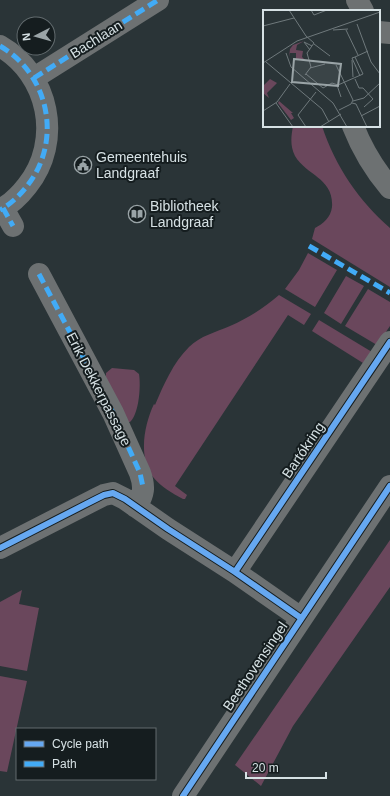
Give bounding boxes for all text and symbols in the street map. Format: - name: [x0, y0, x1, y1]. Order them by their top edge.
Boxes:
- inset map: [263, 10, 380, 127]
- north arrow: [16, 16, 56, 56]
- street label: Bachlaan: [67, 17, 125, 61]
- text: N: [20, 32, 32, 42]
- place label: Gemeentehuis Landgraaf: [96, 149, 187, 181]
- public building icon: Gemeentehuis Landgraaf: [73, 155, 93, 175]
- place label: Bibliotheek Landgraaf: [150, 198, 219, 230]
- library icon: Bibliotheek Landgraaf: [127, 204, 147, 224]
- street label: Erik Dekkerpassage: [63, 330, 135, 449]
- street label: Bartókring: [279, 419, 327, 481]
- street label: Beethovensingel: [219, 619, 291, 713]
- legend: [16, 728, 156, 780]
- text: Cycle path: [52, 737, 109, 751]
- scale bar: [246, 754, 326, 780]
- text: Path: [52, 757, 77, 771]
- text: 20 m: [252, 761, 279, 775]

